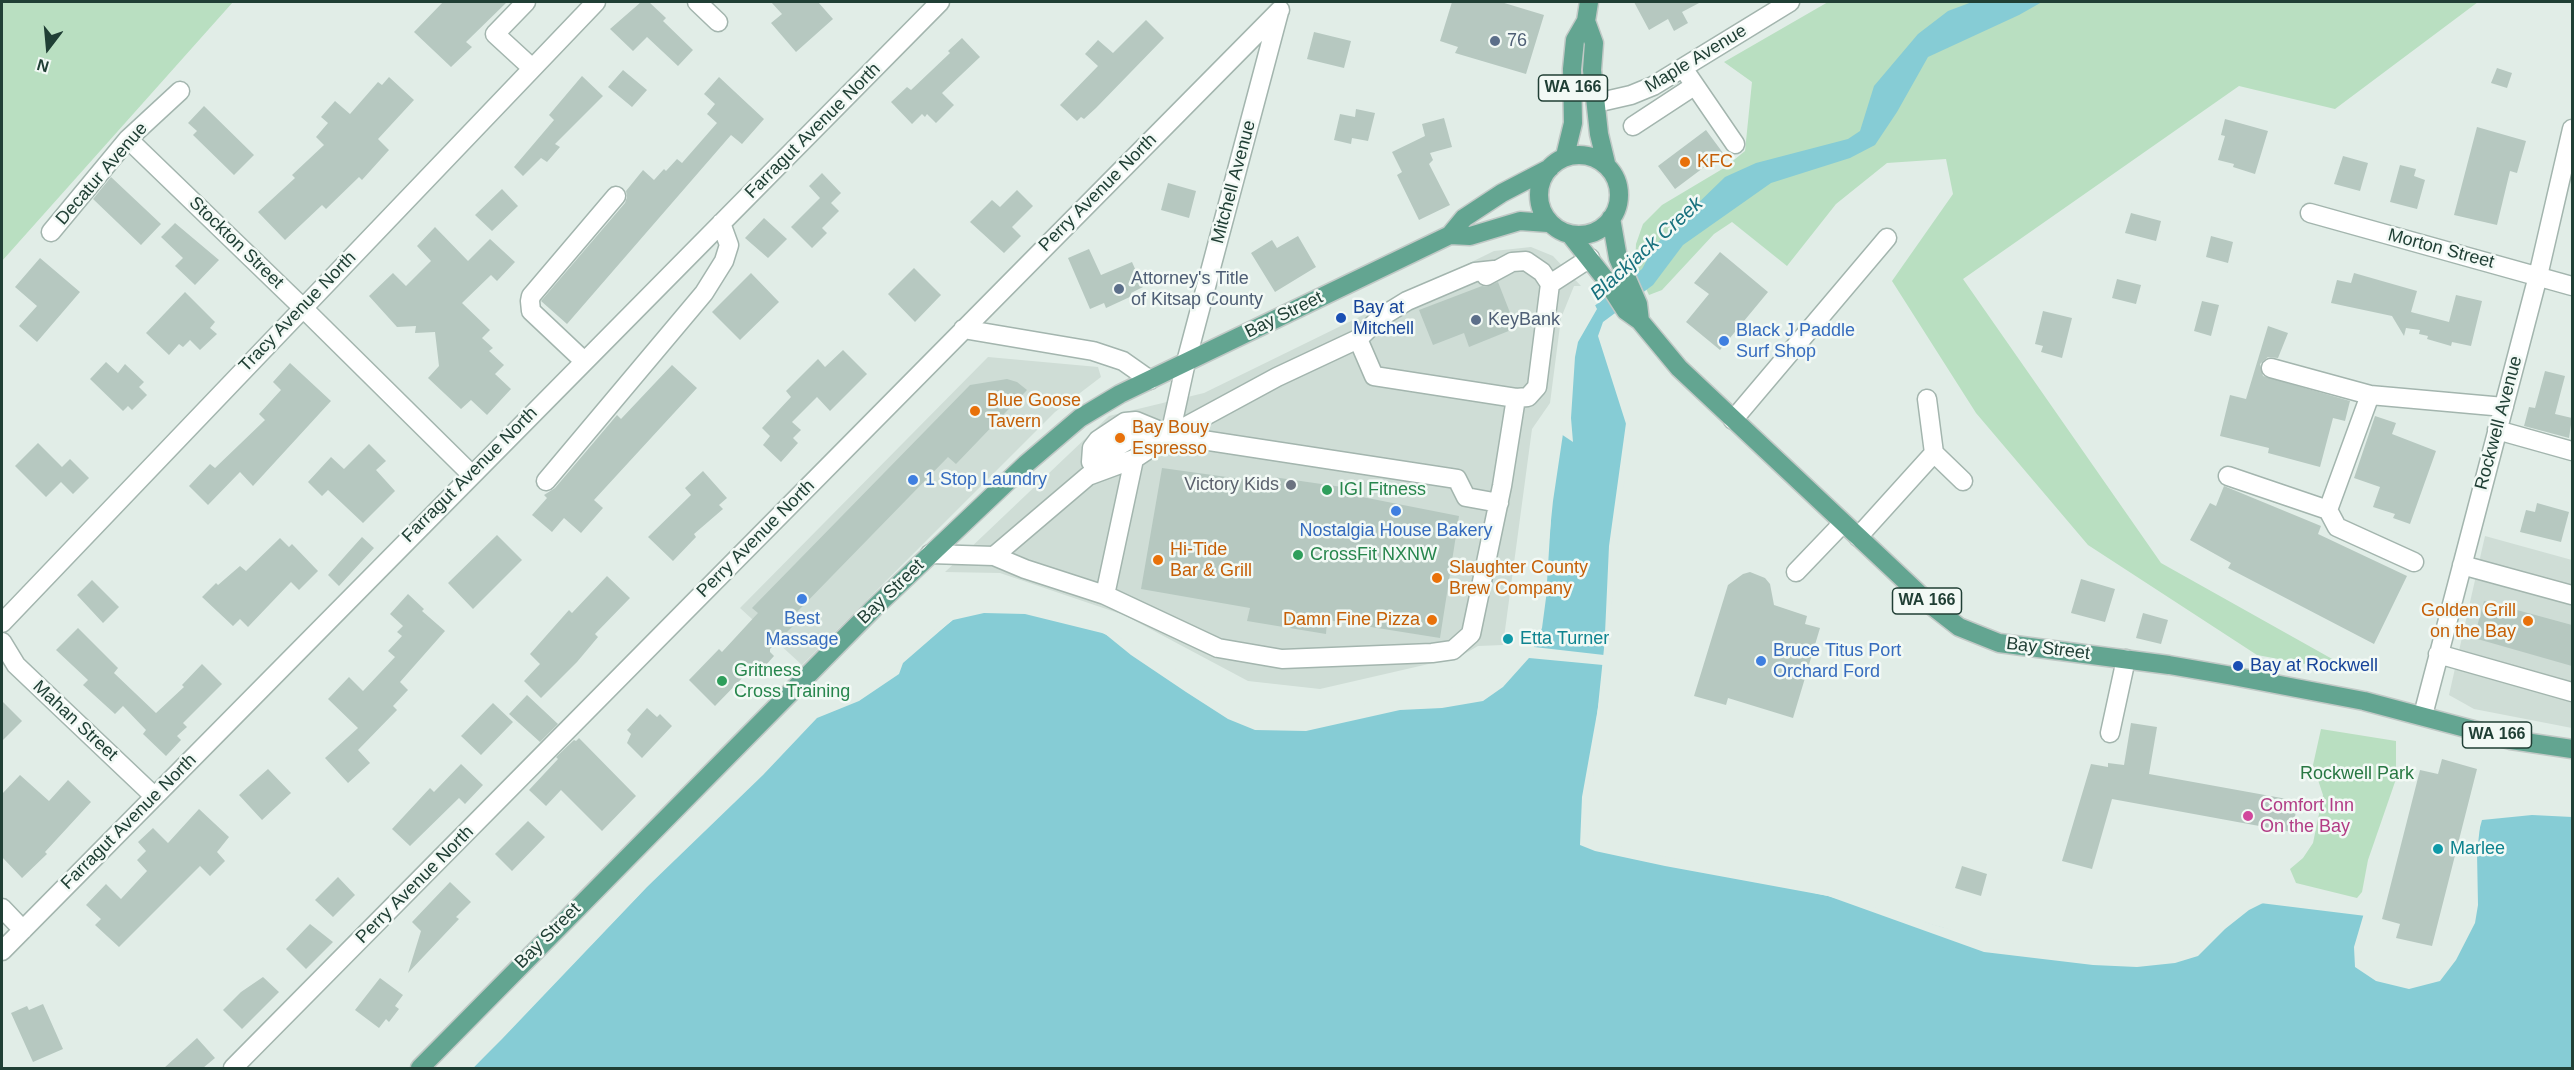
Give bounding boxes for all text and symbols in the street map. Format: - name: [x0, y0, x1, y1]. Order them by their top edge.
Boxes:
- north arrow: [18, 18, 78, 78]
- street label: Maple Avenue: [1641, 20, 1751, 98]
- place label: 76: [1507, 30, 1527, 52]
- marker: 76: [1488, 34, 1502, 48]
- text: N: [35, 56, 51, 76]
- street label: Farragut Avenue North: [741, 59, 885, 203]
- road number: WA 166: [1538, 75, 1608, 101]
- street label: Decatur Avenue: [52, 118, 152, 230]
- street label: Mitchell Avenue: [1207, 118, 1261, 246]
- street label: Perry Avenue North: [1035, 130, 1161, 256]
- place label: KFC: [1697, 151, 1733, 173]
- marker: KFC: [1678, 155, 1692, 169]
- street label: Stockton Street: [184, 192, 288, 294]
- water label: Blackjack Creek: [1586, 192, 1708, 306]
- street label: Morton Street: [2386, 224, 2496, 274]
- street label: Tracy Avenue North: [235, 247, 361, 377]
- place label: Attorney's Title of Kitsap County: [1131, 268, 1263, 310]
- marker: Attorney's Title of Kitsap County: [1112, 282, 1126, 296]
- street label: Bay Street: [1241, 287, 1327, 343]
- place label: Bay at Mitchell: [1353, 297, 1414, 340]
- place label: KeyBank: [1488, 309, 1560, 331]
- marker: Bay at Mitchell: [1334, 311, 1348, 325]
- marker: KeyBank: [1469, 313, 1483, 327]
- place label: Black J Paddle Surf Shop: [1736, 320, 1855, 362]
- marker: Black J Paddle Surf Shop: [1717, 334, 1731, 348]
- street label: Rockwell Avenue: [2471, 354, 2527, 492]
- place label: Blue Goose Tavern: [987, 390, 1081, 432]
- street label: Farragut Avenue North: [398, 403, 542, 547]
- marker: Blue Goose Tavern: [968, 404, 982, 418]
- place label: Bay Bouy Espresso: [1132, 417, 1209, 460]
- marker: Bay Bouy Espresso: [1113, 431, 1127, 445]
- place label: 1 Stop Laundry: [925, 469, 1047, 491]
- marker: 1 Stop Laundry: [906, 473, 920, 487]
- place label: Victory Kids: [1184, 474, 1279, 496]
- street label: Perry Avenue North: [693, 476, 819, 602]
- marker: Victory Kids: [1284, 478, 1298, 492]
- place label: IGI Fitness: [1339, 479, 1426, 501]
- marker: IGI Fitness: [1320, 483, 1334, 497]
- marker: Nostalgia House Bakery: [1389, 504, 1403, 518]
- place label: Nostalgia House Bakery: [1299, 520, 1493, 542]
- place label: Hi-Tide Bar & Grill: [1170, 539, 1252, 582]
- place label: CrossFit NXNW: [1310, 544, 1437, 566]
- marker: CrossFit NXNW: [1291, 548, 1305, 562]
- marker: Hi-Tide Bar & Grill: [1151, 553, 1165, 567]
- street label: Bay Street: [853, 555, 929, 629]
- place label: Slaughter County Brew Company: [1449, 557, 1588, 600]
- marker: Slaughter County Brew Company: [1430, 571, 1444, 585]
- road number: WA 166: [1892, 588, 1962, 614]
- marker: Best Massage: [795, 592, 809, 606]
- place label: Golden Grill on the Bay: [2421, 600, 2516, 642]
- place label: Best Massage: [765, 608, 839, 650]
- place label: Damn Fine Pizza: [1283, 609, 1420, 631]
- marker: Damn Fine Pizza: [1425, 613, 1439, 627]
- marker: Golden Grill on the Bay: [2521, 614, 2535, 628]
- place label: Etta Turner: [1520, 628, 1609, 650]
- marker: Etta Turner: [1501, 632, 1515, 646]
- street label: Bay Street: [2005, 633, 2091, 665]
- place label: Bruce Titus Port Orchard Ford: [1773, 640, 1901, 682]
- marker: Bruce Titus Port Orchard Ford: [1754, 654, 1768, 668]
- place label: Bay at Rockwell: [2250, 655, 2378, 677]
- marker: Bay at Rockwell: [2231, 659, 2245, 673]
- place label: Gritness Cross Training: [734, 660, 850, 702]
- marker: Gritness Cross Training: [715, 674, 729, 688]
- street label: Mahan Street: [28, 676, 122, 766]
- road number: WA 166: [2462, 722, 2532, 748]
- street label: Farragut Avenue North: [57, 750, 201, 894]
- park label: Rockwell Park: [2300, 763, 2414, 785]
- place label: Comfort Inn On the Bay: [2260, 795, 2354, 838]
- marker: Comfort Inn On the Bay: [2241, 809, 2255, 823]
- street label: Perry Avenue North: [352, 822, 478, 948]
- place label: Marlee: [2450, 838, 2505, 860]
- marker: Marlee: [2431, 842, 2445, 856]
- street label: Bay Street: [511, 899, 585, 973]

